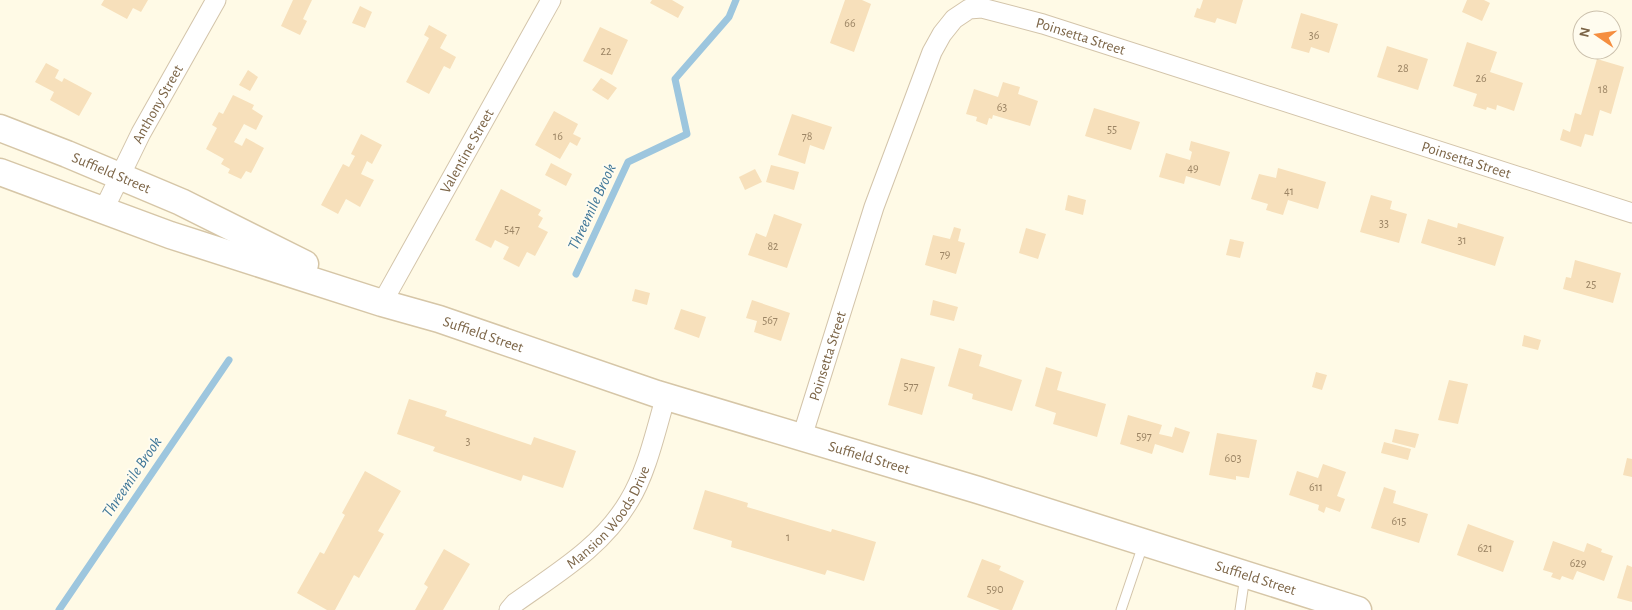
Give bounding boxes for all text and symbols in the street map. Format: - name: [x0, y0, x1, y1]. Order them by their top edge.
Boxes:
- north arrow: [1572, 10, 1622, 60]
- street label: Poinsetta Street: [1034, 15, 1127, 57]
- house number: 66: [844, 17, 856, 29]
- text: N: [1577, 26, 1593, 39]
- house number: 36: [1309, 29, 1320, 41]
- house number: 22: [601, 45, 612, 57]
- street label: Anthony Street: [130, 62, 186, 146]
- house number: 28: [1397, 62, 1409, 74]
- house number: 26: [1475, 72, 1487, 84]
- house number: 18: [1598, 83, 1608, 95]
- house number: 63: [997, 101, 1007, 113]
- street label: Valentine Street: [437, 106, 496, 196]
- house number: 55: [1107, 123, 1117, 135]
- house number: 16: [553, 130, 563, 142]
- house number: 78: [802, 130, 813, 142]
- street label: Poinsetta Street: [1420, 139, 1513, 181]
- street label: Suffield Street: [70, 150, 153, 196]
- water label: Threemile Brook: [565, 161, 619, 253]
- house number: 49: [1187, 162, 1199, 174]
- house number: 41: [1284, 185, 1294, 197]
- house number: 33: [1379, 217, 1389, 229]
- house number: 547: [504, 223, 520, 235]
- house number: 31: [1457, 234, 1467, 246]
- house number: 82: [767, 240, 779, 252]
- house number: 79: [940, 248, 951, 260]
- house number: 25: [1586, 278, 1596, 290]
- street label: Poinsetta Street: [806, 309, 848, 402]
- street label: Suffield Street: [441, 314, 526, 355]
- house number: 567: [762, 314, 778, 326]
- house number: 577: [903, 380, 919, 392]
- house number: 597: [1136, 430, 1152, 442]
- water label: Threemile Brook: [99, 434, 165, 520]
- house number: 3: [466, 435, 471, 447]
- street label: Suffield Street: [827, 438, 912, 477]
- house number: 603: [1225, 452, 1242, 464]
- street label: Mansion Woods Drive: [564, 464, 652, 571]
- house number: 611: [1309, 481, 1323, 493]
- house number: 615: [1392, 515, 1406, 527]
- house number: 1: [786, 531, 790, 543]
- house number: 621: [1477, 542, 1493, 554]
- house number: 629: [1570, 557, 1587, 569]
- street label: Suffield Street: [1214, 558, 1298, 598]
- house number: 590: [987, 583, 1004, 595]

